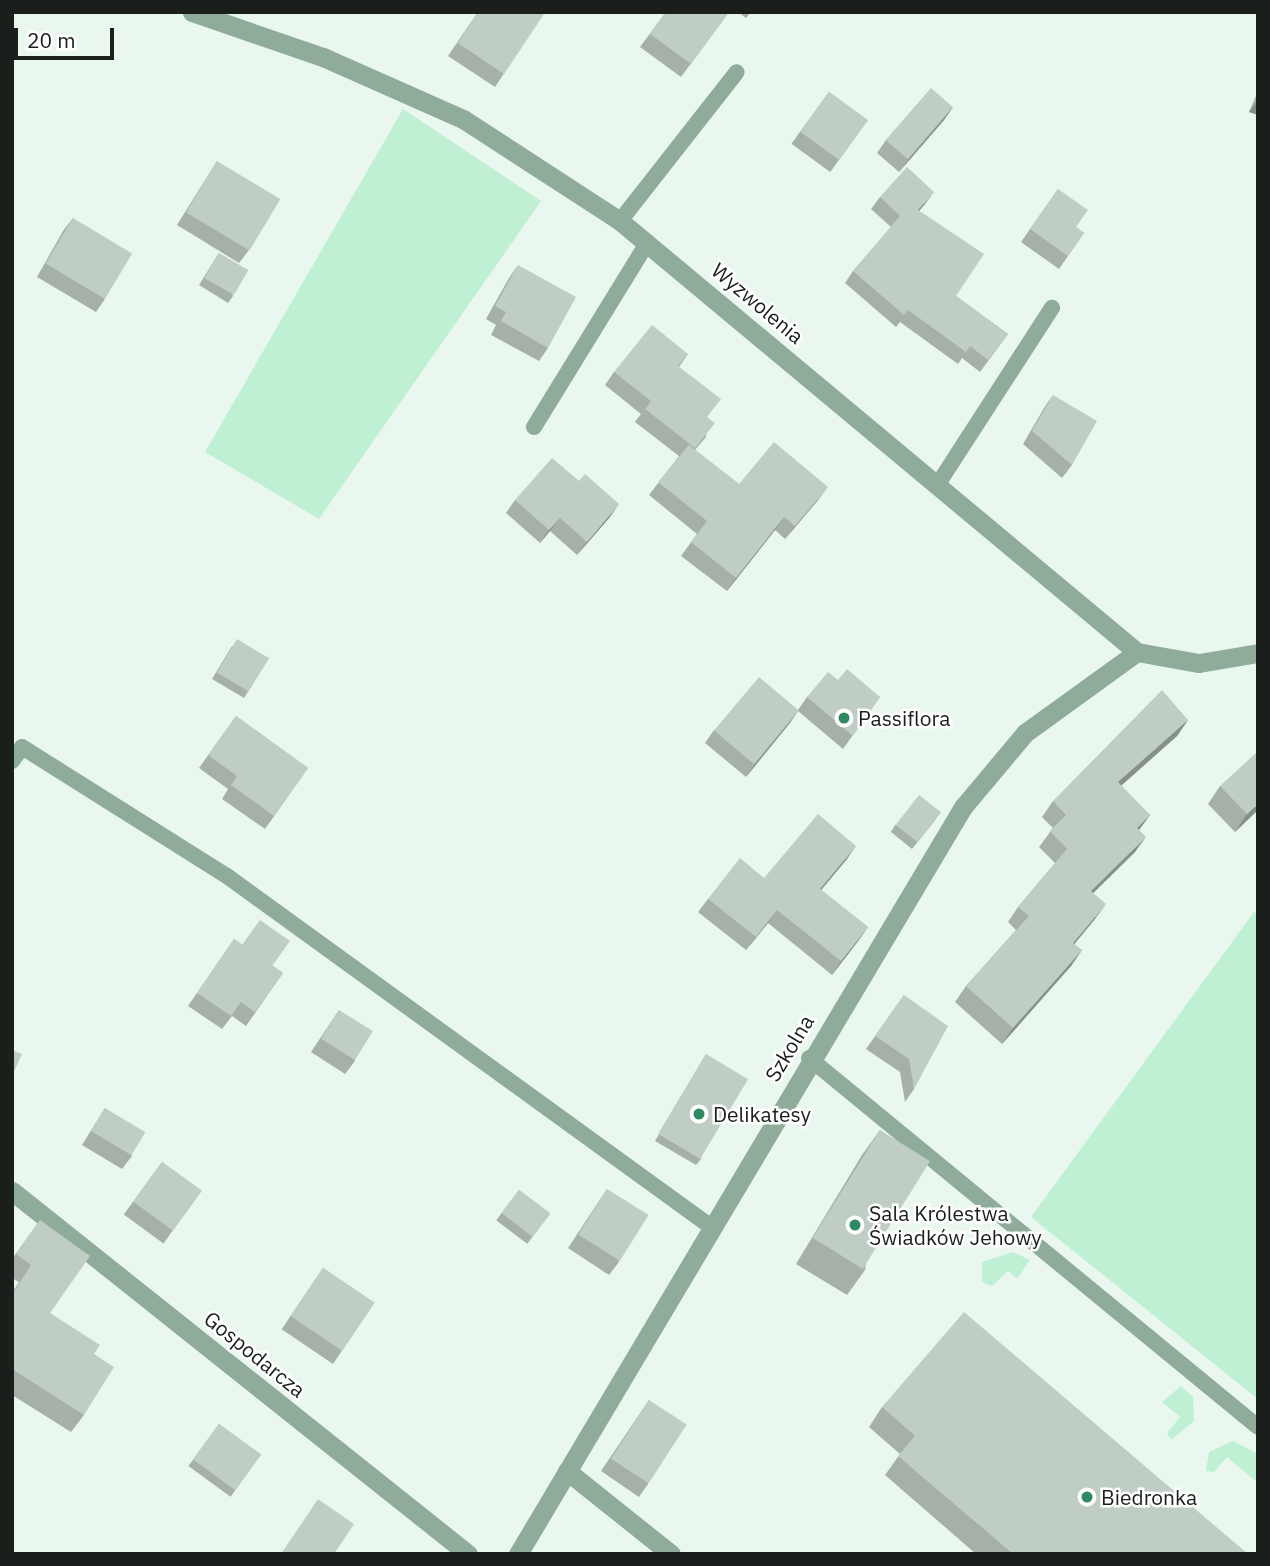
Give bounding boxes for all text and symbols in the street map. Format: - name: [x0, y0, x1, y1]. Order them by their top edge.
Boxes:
- scale bar: [18, 14, 117, 58]
- text: 20 m: [27, 26, 76, 54]
- street label: Wyzwolenia: [707, 257, 809, 349]
- place label: Passiflora: [858, 705, 950, 731]
- marker: Passiflora: [836, 710, 852, 726]
- street label: Szkolna: [759, 1010, 819, 1086]
- place label: Delikatesy: [713, 1101, 811, 1127]
- marker: Delikatesy: [691, 1106, 707, 1122]
- place label: Sala Królestwa Świadków Jehowy: [869, 1200, 1042, 1250]
- marker: Sala Królestwa Świadków Jehowy: [847, 1217, 863, 1233]
- street label: Gospodarcza: [199, 1305, 311, 1403]
- place label: Biedronka: [1101, 1484, 1197, 1510]
- marker: Biedronka: [1079, 1489, 1095, 1505]

